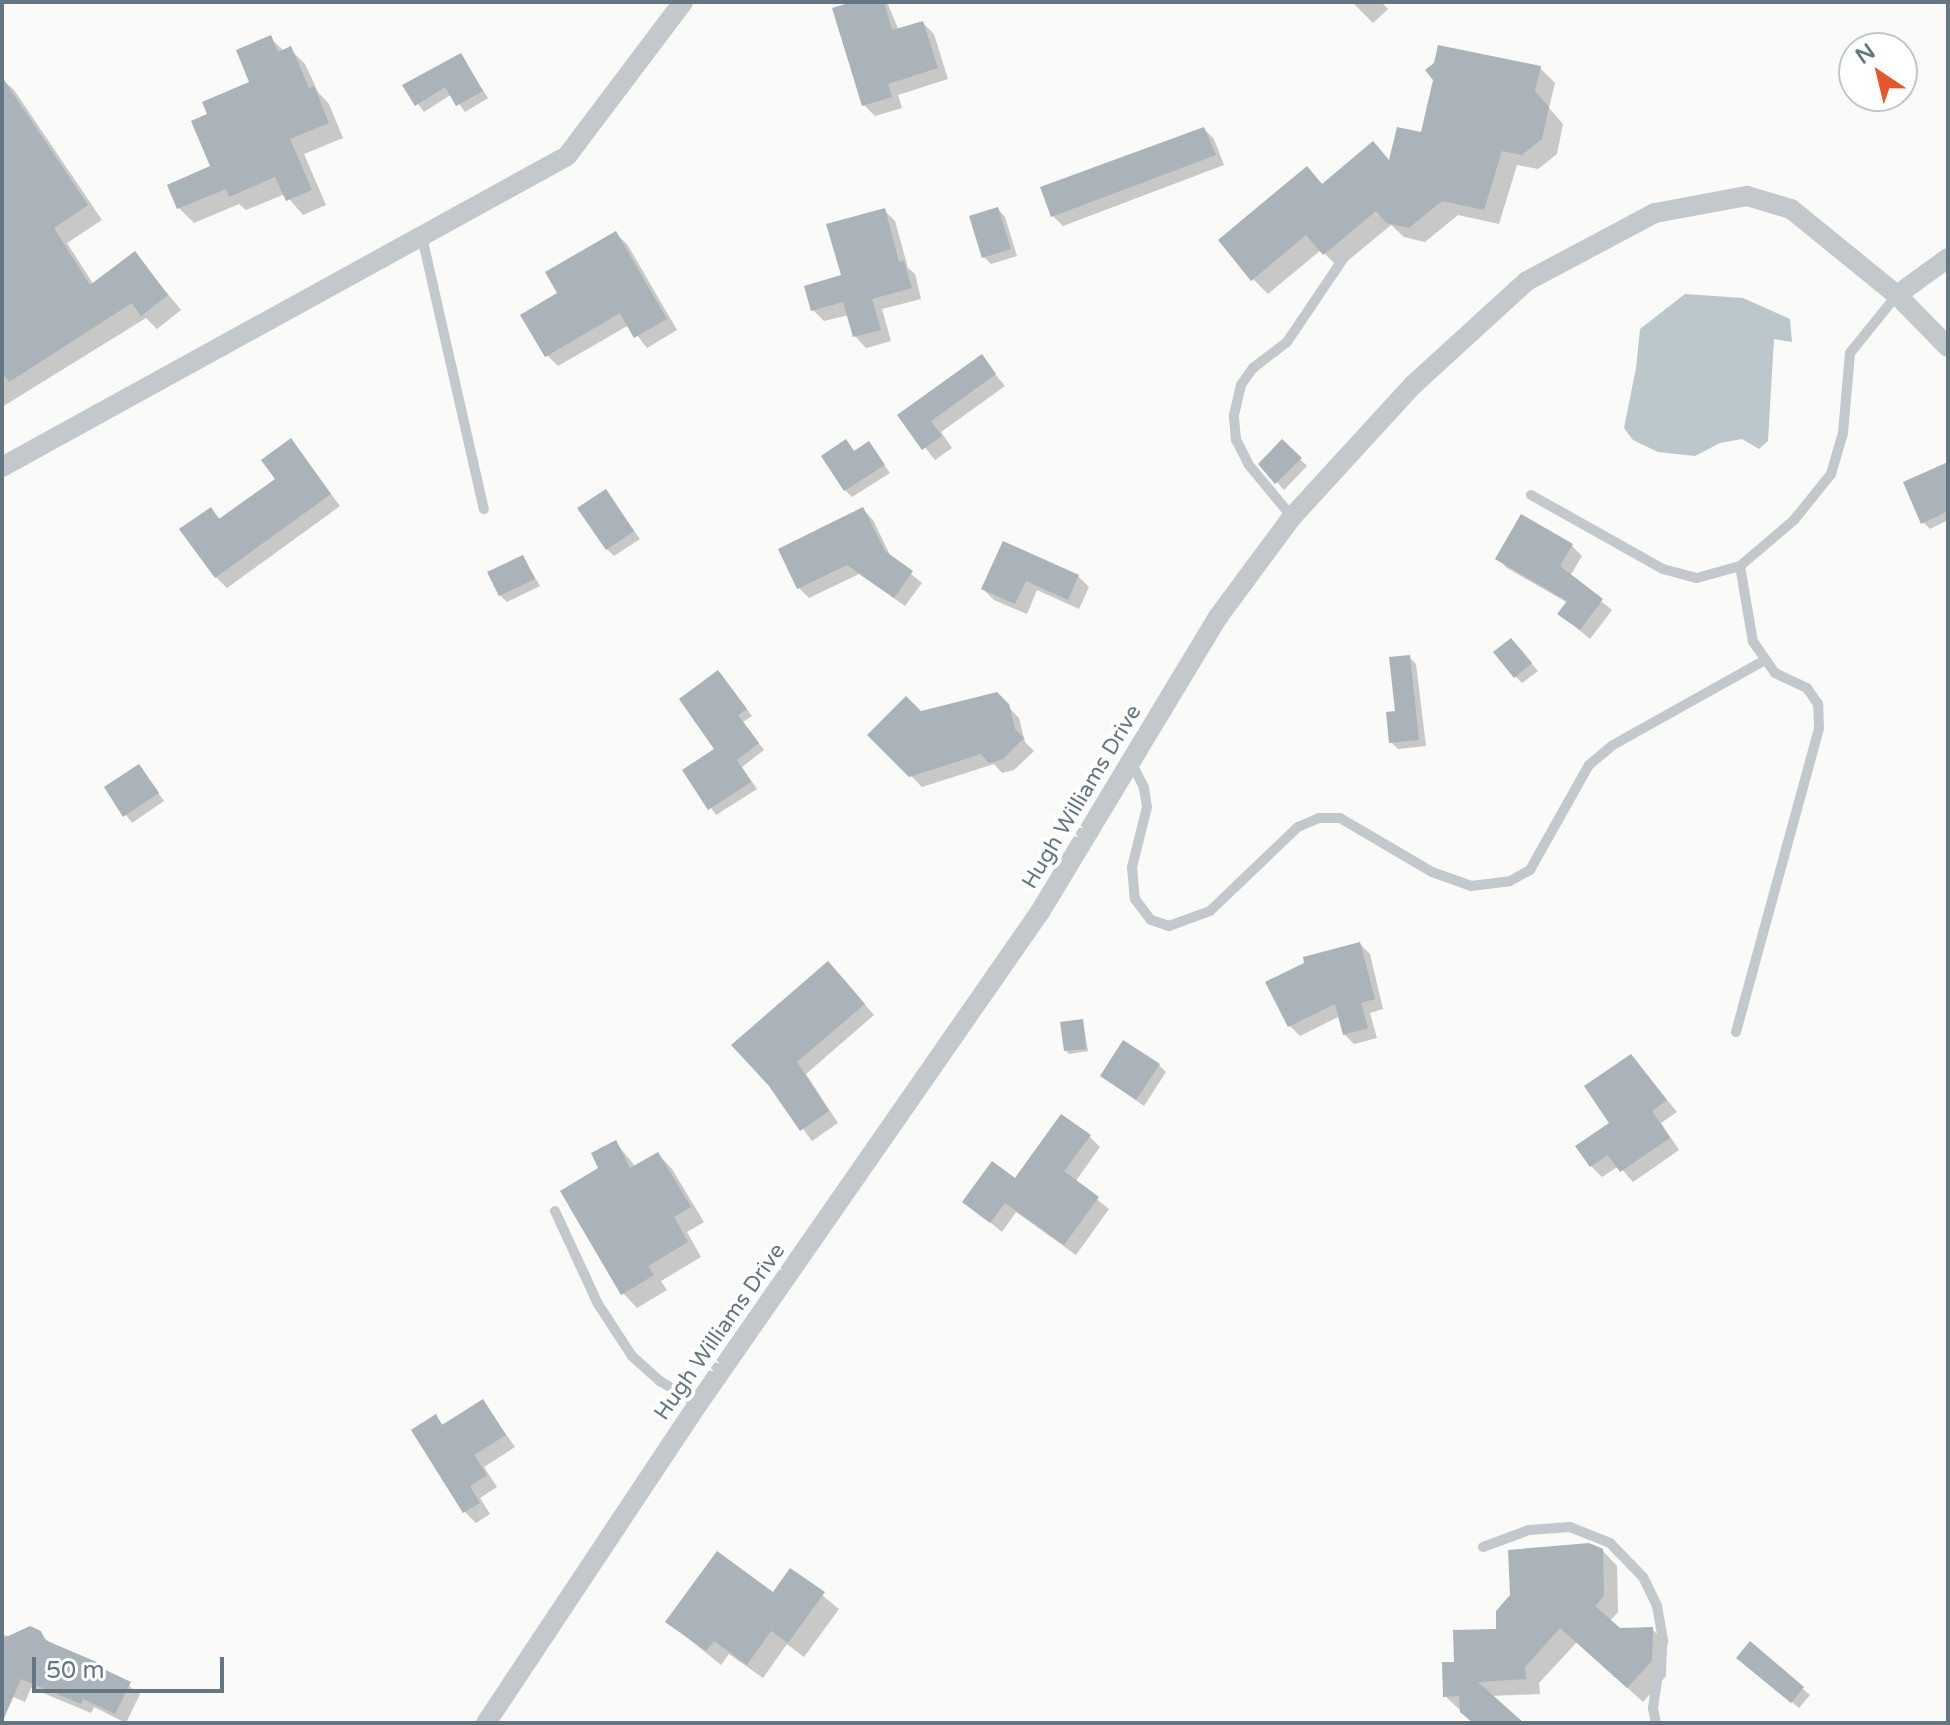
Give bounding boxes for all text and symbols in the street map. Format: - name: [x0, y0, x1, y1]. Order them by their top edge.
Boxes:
- north arrow: [1838, 32, 1918, 112]
- text: N: [1851, 38, 1880, 70]
- street label: Hugh Williams Drive: [1017, 700, 1147, 894]
- street label: Hugh Williams Drive: [649, 1239, 791, 1425]
- scale bar: [36, 1641, 228, 1691]
- text: 50 m: [46, 1656, 104, 1685]

